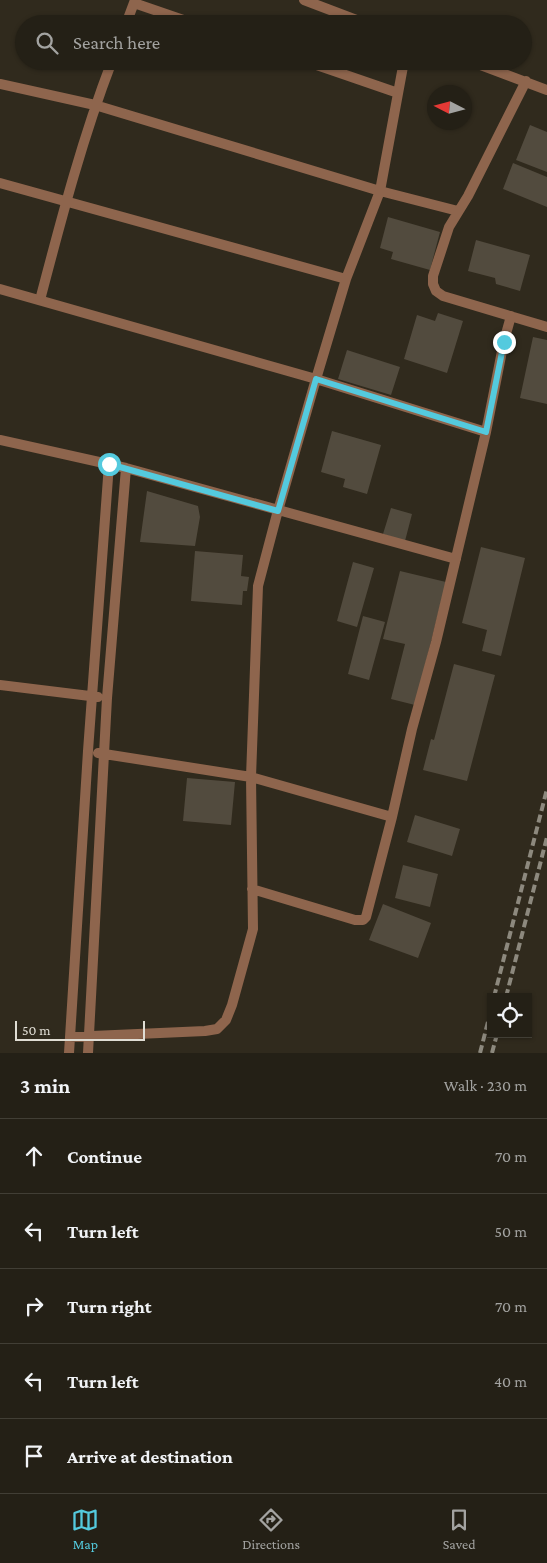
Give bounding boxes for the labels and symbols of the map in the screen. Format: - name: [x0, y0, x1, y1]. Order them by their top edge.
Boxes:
- north arrow: [427, 85, 472, 130]
- route end: [493, 331, 516, 354]
- route start: [98, 453, 121, 476]
- scale bar: [15, 1018, 145, 1041]

